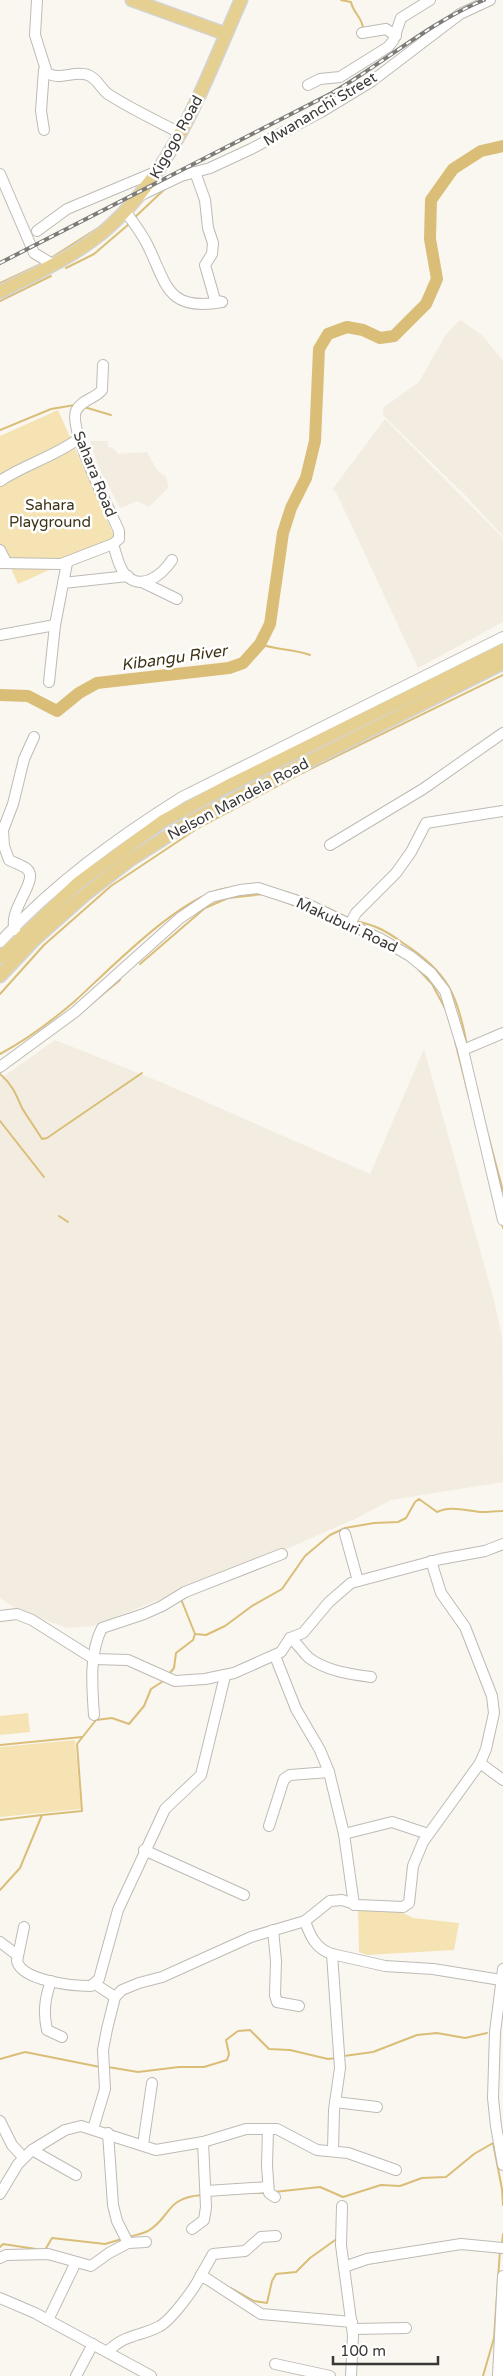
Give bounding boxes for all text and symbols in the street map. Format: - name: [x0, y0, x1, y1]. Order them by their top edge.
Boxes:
- street label: Mwananchi Street: [260, 68, 380, 150]
- street label: Kigogo Road: [146, 92, 206, 182]
- street label: Sahara Road: [70, 428, 120, 520]
- park label: Sahara Playground: [9, 496, 91, 531]
- water label: Kibangu River: [120, 640, 230, 675]
- street label: Nelson Mandela Road: [164, 754, 312, 844]
- street label: Makuburi Road: [293, 894, 401, 956]
- scale bar: [333, 2334, 438, 2366]
- text: 100 m: [340, 2342, 386, 2360]

